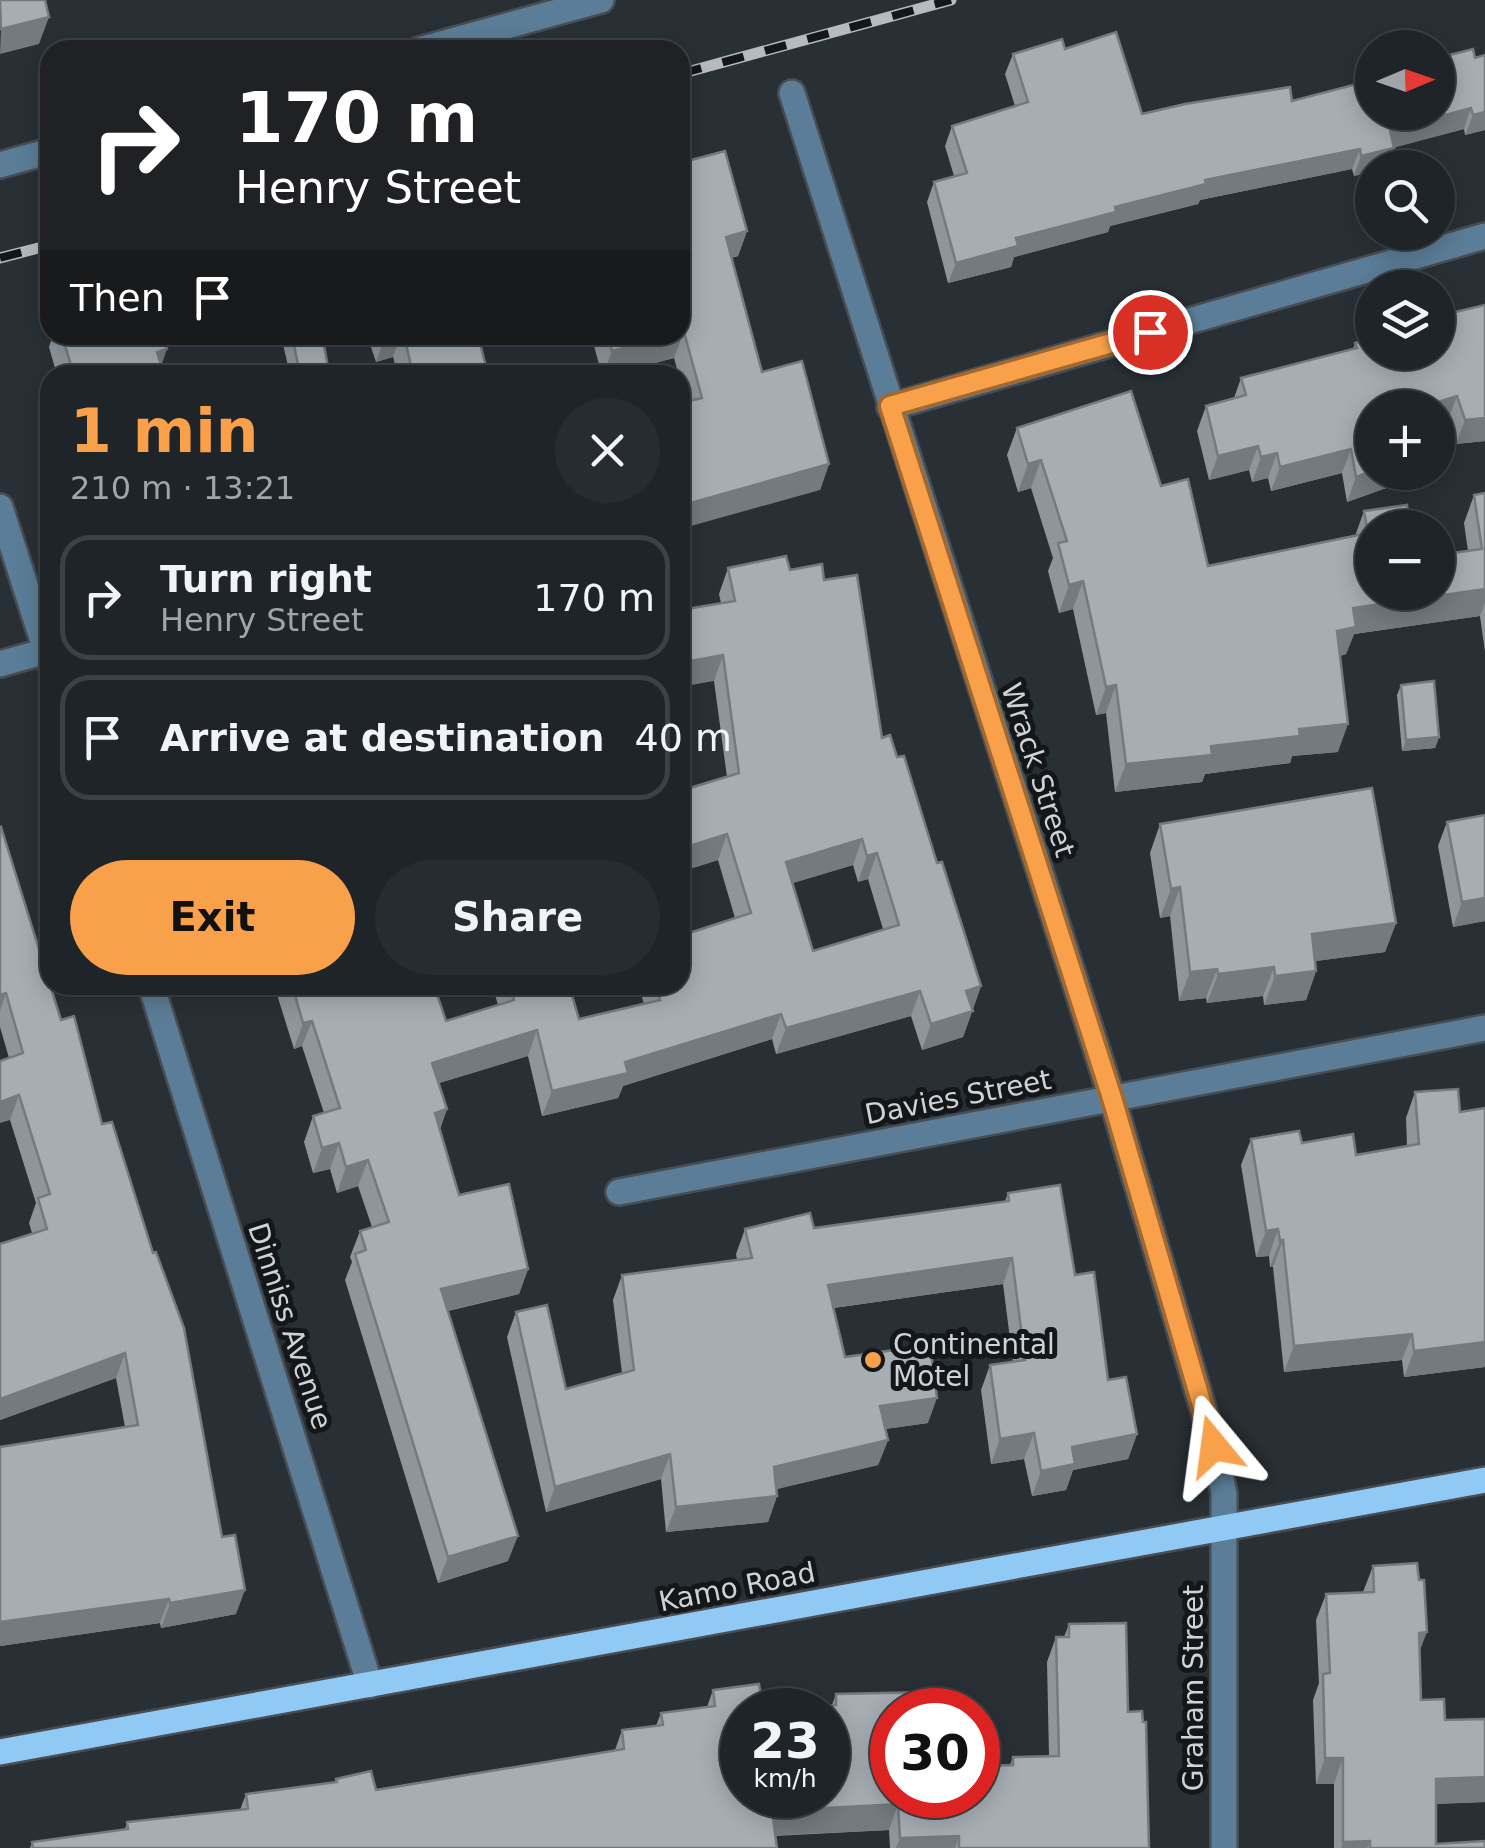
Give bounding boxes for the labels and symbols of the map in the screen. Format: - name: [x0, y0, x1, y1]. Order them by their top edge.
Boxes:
- north arrow: [1355, 30, 1455, 130]
- pin: [1108, 290, 1193, 375]
- street label: Wrack Street: [994, 679, 1082, 861]
- street label: Davies Street: [862, 1063, 1054, 1131]
- street label: Dinniss Avenue: [241, 1219, 339, 1433]
- place label: Continental Motel: [893, 1328, 1055, 1393]
- marker: Continental Motel: [862, 1349, 884, 1371]
- position arrow: [1162, 1394, 1266, 1498]
- street label: Kamo Road: [656, 1556, 818, 1618]
- street label: Graham Street: [1177, 1585, 1210, 1791]
- speed limit sign: 30: [870, 1688, 1000, 1818]

